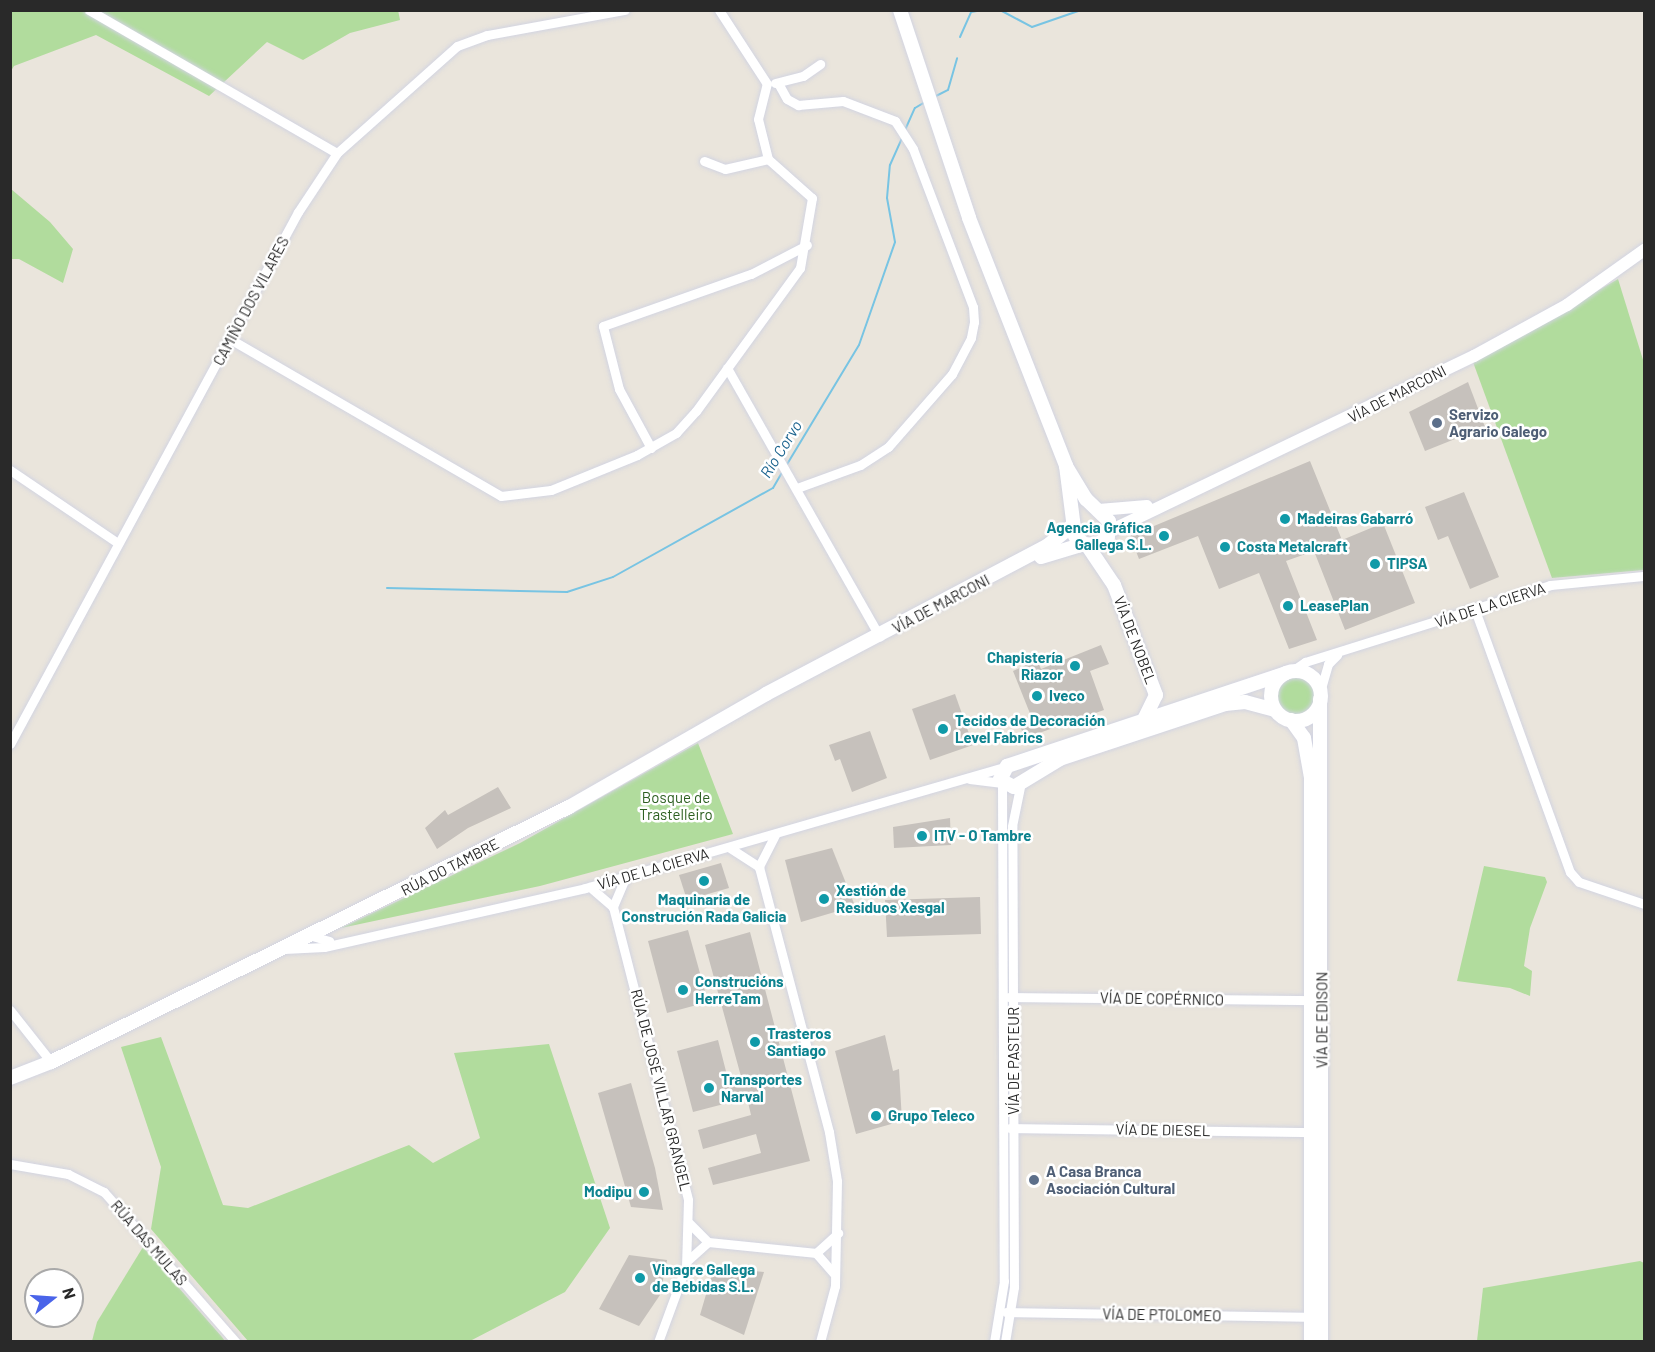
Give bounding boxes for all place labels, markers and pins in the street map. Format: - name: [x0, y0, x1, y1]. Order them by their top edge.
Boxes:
- place label: Servizo Agrario Galego: [1449, 405, 1547, 440]
- marker: Servizo Agrario Galego: [1430, 416, 1444, 430]
- place label: Madeiras Gabarró: [1297, 510, 1413, 528]
- marker: Madeiras Gabarró: [1278, 512, 1292, 526]
- place label: Agencia Gráfica Gallega S.L.: [1046, 518, 1152, 553]
- marker: Agencia Gráfica Gallega S.L.: [1157, 529, 1171, 543]
- place label: Costa Metalcraft: [1237, 538, 1348, 556]
- marker: Costa Metalcraft: [1218, 540, 1232, 554]
- place label: TIPSA: [1387, 555, 1428, 573]
- marker: TIPSA: [1368, 557, 1382, 571]
- place label: LeasePlan: [1300, 597, 1369, 615]
- marker: LeasePlan: [1281, 599, 1295, 613]
- place label: Chapistería Riazor: [987, 648, 1063, 683]
- marker: Chapistería Riazor: [1068, 659, 1082, 673]
- place label: Iveco: [1049, 687, 1085, 705]
- marker: Iveco: [1030, 689, 1044, 703]
- place label: Tecidos de Decoración Level Fabrics: [955, 711, 1105, 746]
- marker: Tecidos de Decoración Level Fabrics: [936, 722, 950, 736]
- place label: ITV - O Tambre: [934, 827, 1031, 845]
- marker: ITV - O Tambre: [915, 829, 929, 843]
- marker: Maquinaria de Construción Rada Galicia: [697, 874, 711, 888]
- place label: Xestión de Residuos Xesgal: [836, 881, 945, 916]
- place label: Maquinaria de Construción Rada Galicia: [622, 890, 786, 925]
- marker: Xestión de Residuos Xesgal: [817, 892, 831, 906]
- place label: Construcións HerreTam: [695, 972, 784, 1007]
- marker: Construcións HerreTam: [676, 983, 690, 997]
- place label: Trasteros Santiago: [767, 1024, 831, 1059]
- marker: Trasteros Santiago: [748, 1035, 762, 1049]
- place label: Transportes Narval: [721, 1070, 802, 1105]
- marker: Transportes Narval: [702, 1081, 716, 1095]
- place label: Grupo Teleco: [888, 1107, 975, 1125]
- marker: Grupo Teleco: [869, 1109, 883, 1123]
- place label: A Casa Branca Asociación Cultural: [1046, 1162, 1175, 1197]
- marker: A Casa Branca Asociación Cultural: [1027, 1173, 1041, 1187]
- place label: Modipu: [584, 1183, 632, 1201]
- marker: Modipu: [637, 1185, 651, 1199]
- place label: Vinagre Gallega de Bebidas S.L.: [652, 1260, 755, 1295]
- marker: Vinagre Gallega de Bebidas S.L.: [633, 1271, 647, 1285]

